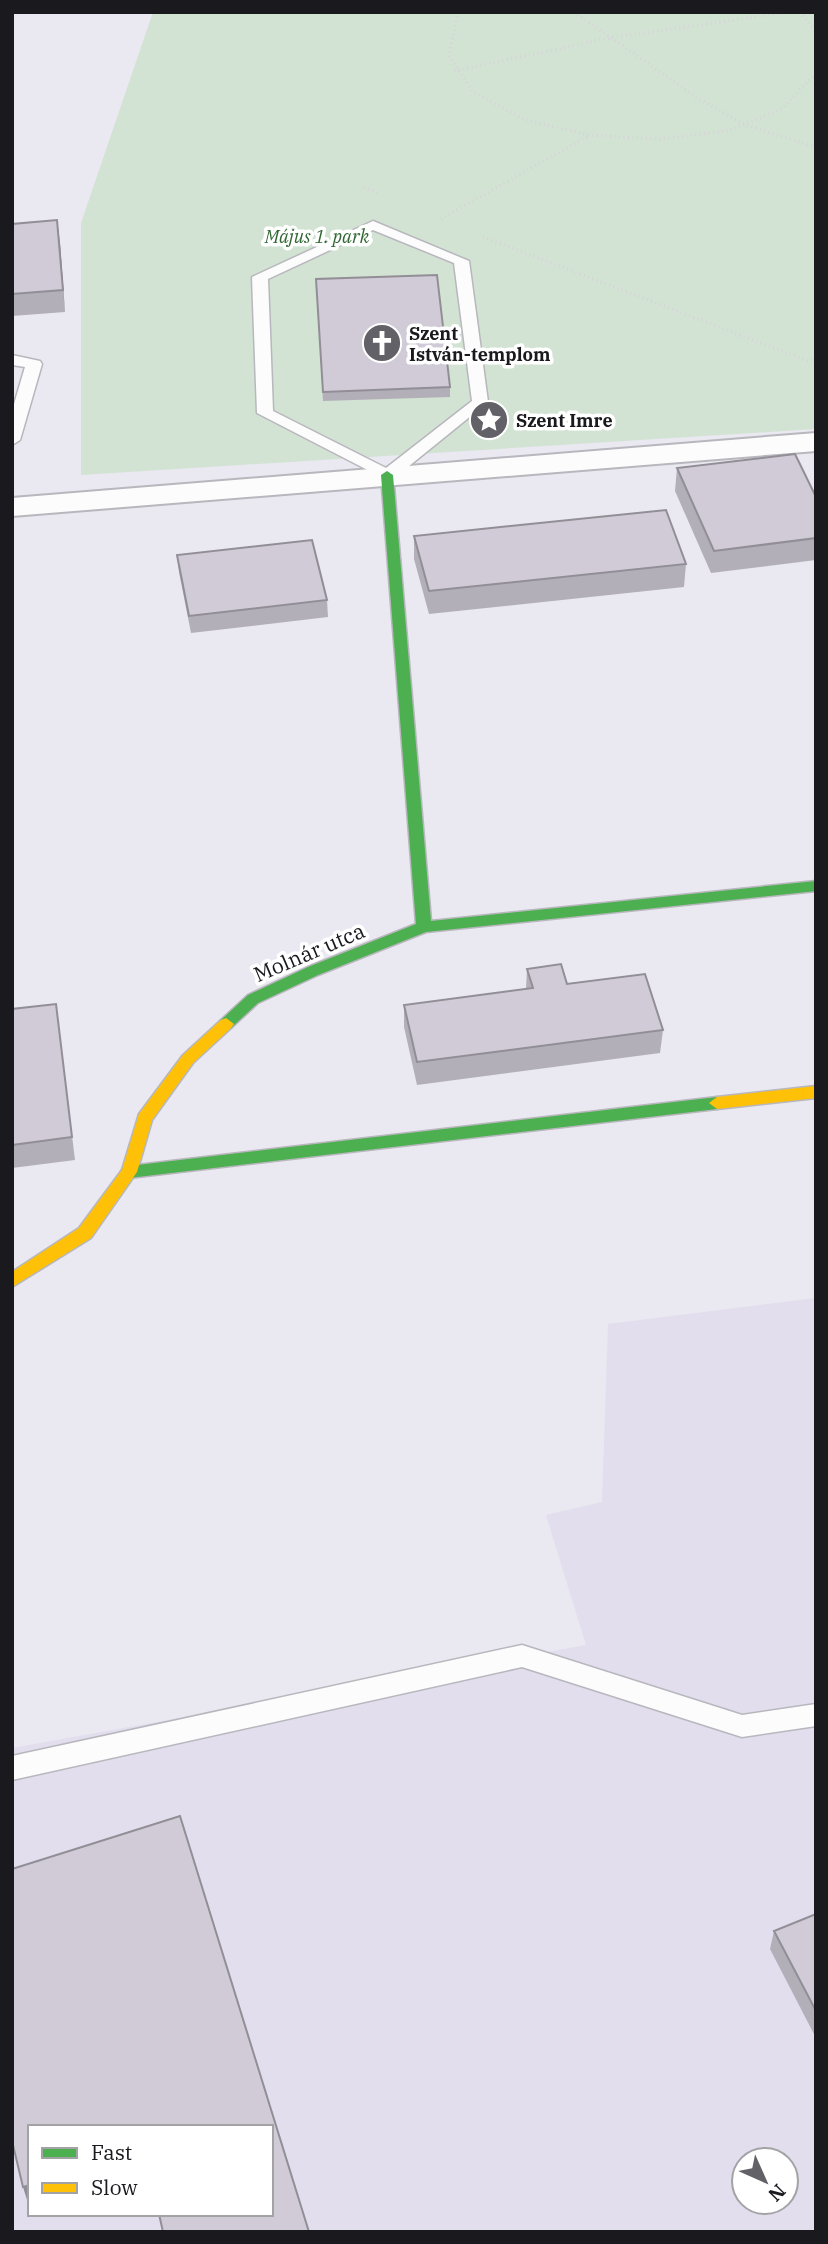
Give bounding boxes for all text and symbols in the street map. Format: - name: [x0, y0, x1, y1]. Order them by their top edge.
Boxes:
- park label: Május 1. park: [264, 225, 370, 248]
- church icon: Szent István-templom: [361, 322, 403, 364]
- place label: Szent István-templom: [409, 322, 551, 366]
- place icon: Szent Imre: [468, 399, 510, 441]
- place label: Szent Imre: [516, 409, 613, 432]
- street label: Molnár utca: [249, 916, 369, 988]
- legend: [28, 2125, 273, 2216]
- text: Fast: [91, 2138, 132, 2166]
- north arrow: [730, 2146, 800, 2216]
- text: Slow: [91, 2173, 138, 2201]
- text: N: [763, 2179, 791, 2207]

